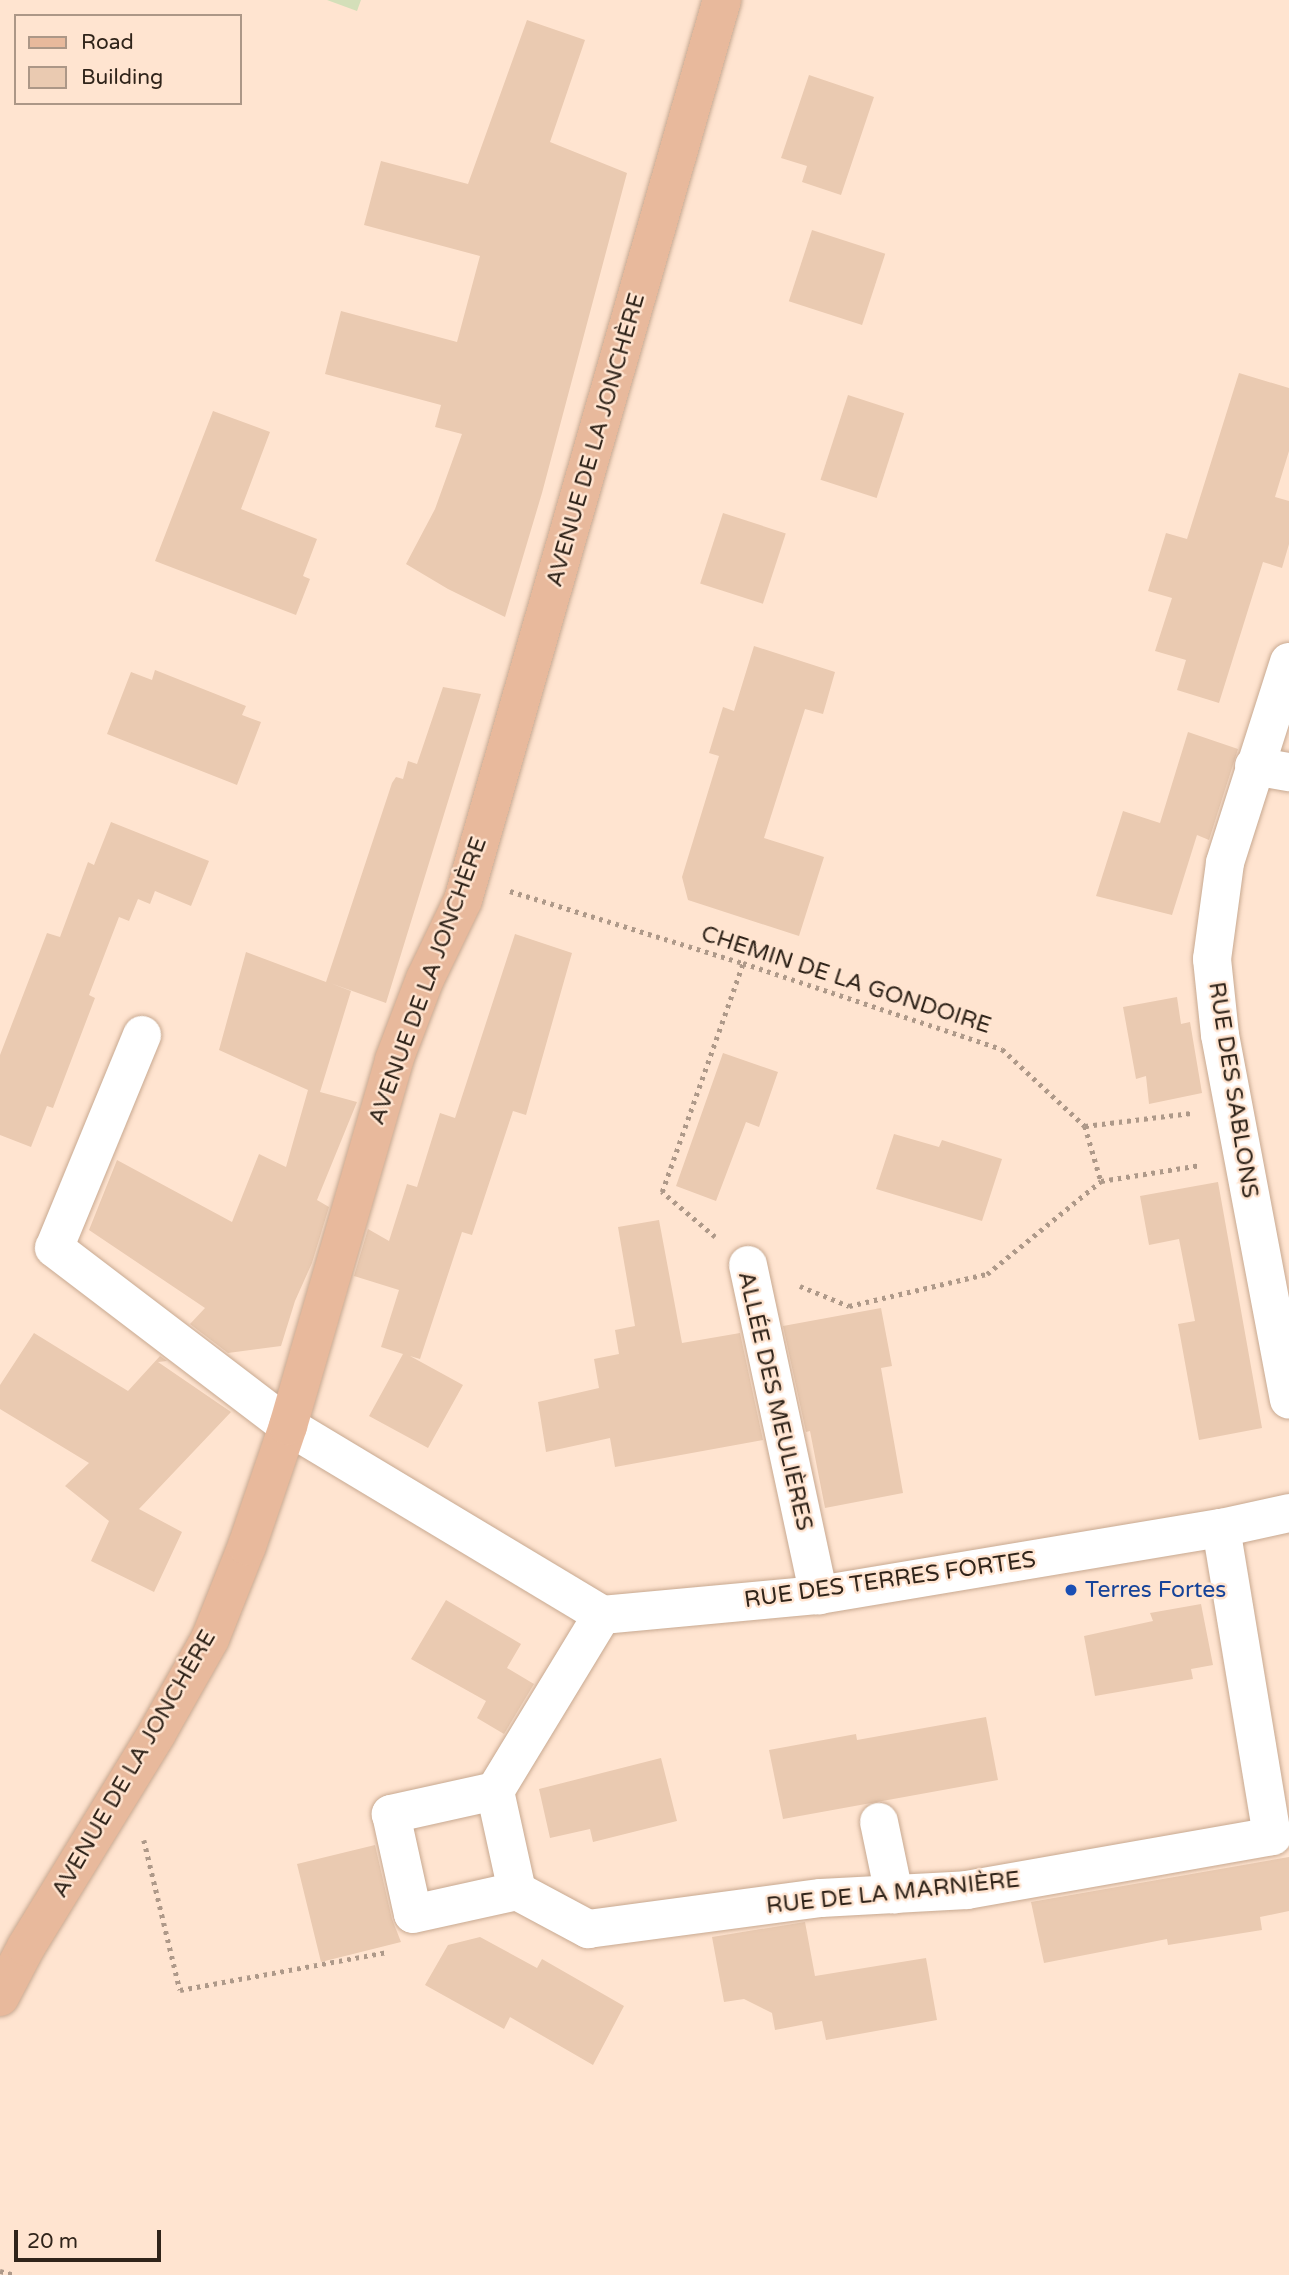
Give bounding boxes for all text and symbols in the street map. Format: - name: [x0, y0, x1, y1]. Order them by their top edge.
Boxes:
- legend: [14, 14, 242, 105]
- text: Road: [81, 30, 134, 55]
- text: Building: [81, 65, 163, 90]
- street label: AVENUE DE LA JONCHÈRE: [541, 290, 651, 590]
- street label: AVENUE DE LA JONCHÈRE: [363, 833, 493, 1129]
- street label: CHEMIN DE LA GONDOIRE: [698, 920, 994, 1040]
- street label: RUE DES SABLONS: [1202, 980, 1264, 1200]
- street label: ALLÉE DES MEULIÈRES: [732, 1269, 818, 1533]
- street label: RUE DES TERRES FORTES: [742, 1546, 1038, 1614]
- place label: Terres Fortes: [1085, 1576, 1226, 1604]
- marker: Terres Fortes: [1063, 1582, 1079, 1598]
- street label: AVENUE DE LA JONCHÈRE: [46, 1625, 222, 1903]
- street label: RUE DE LA MARNIÈRE: [765, 1866, 1021, 1920]
- scale bar: [18, 2216, 164, 2260]
- text: 20 m: [27, 2229, 78, 2254]

